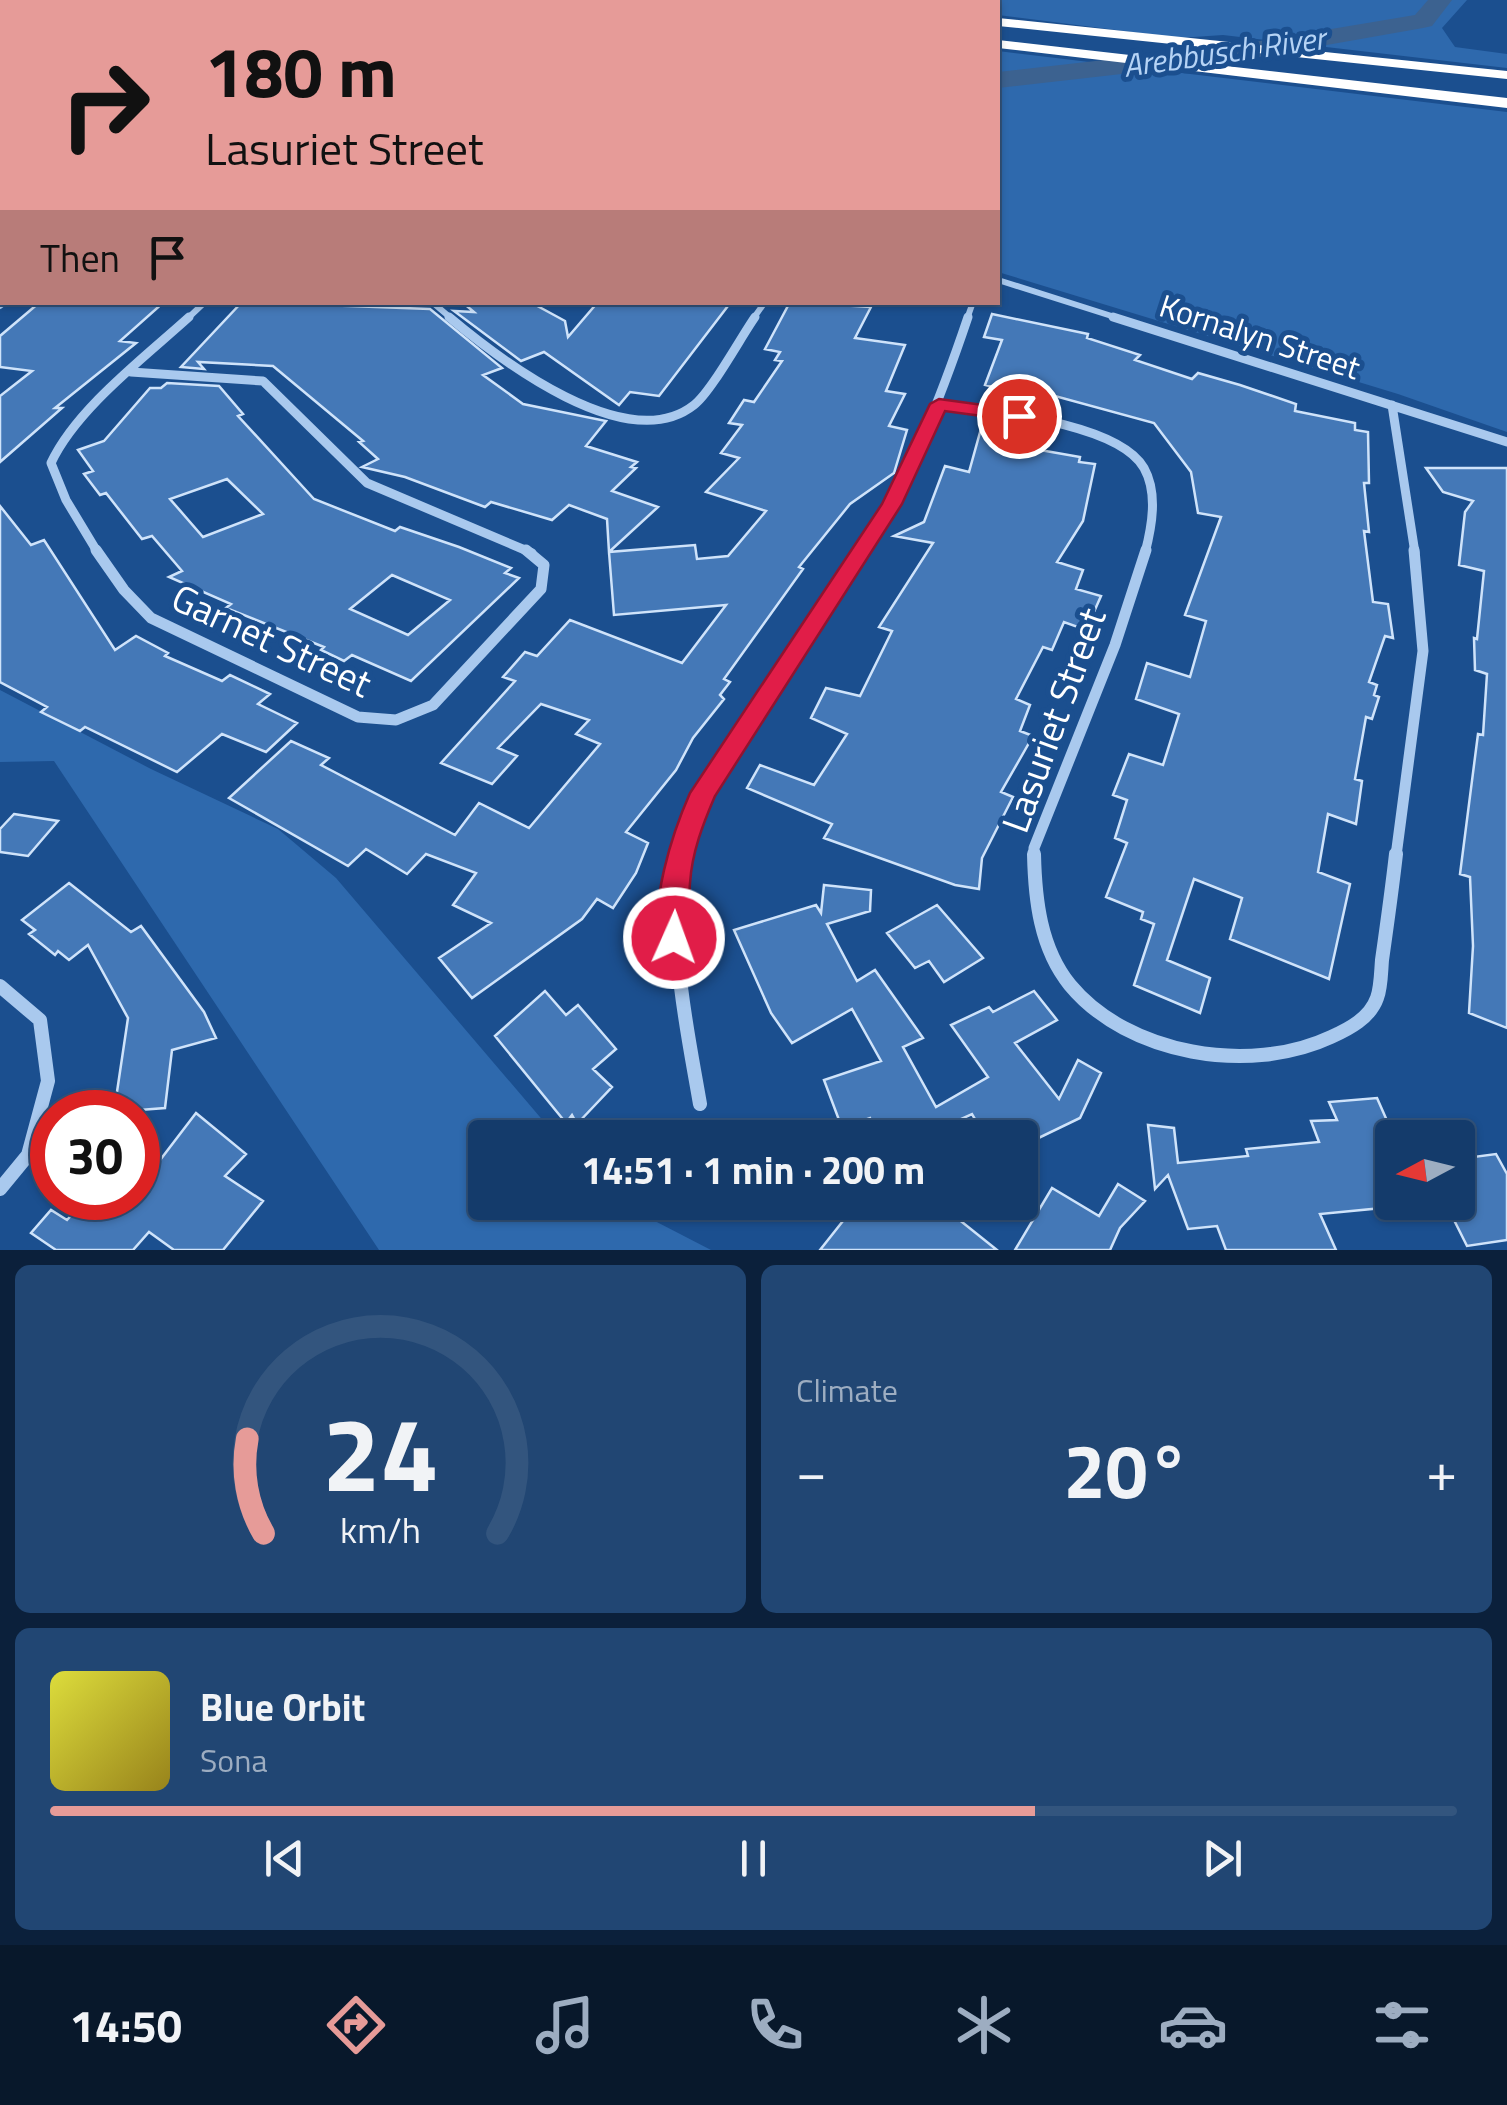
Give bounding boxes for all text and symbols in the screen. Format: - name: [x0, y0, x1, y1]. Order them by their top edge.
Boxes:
- water label: Arebbusch River: [1120, 13, 1332, 89]
- text: 180 m: [205, 18, 397, 124]
- icon: right: [40, 40, 170, 170]
- text: Lasuriet Street: [205, 114, 484, 182]
- text: Then: [40, 229, 120, 287]
- icon: arrive: [140, 230, 195, 285]
- street label: Kornalyn Street: [1153, 281, 1367, 391]
- pin: [977, 374, 1062, 459]
- icon: arrive: [992, 389, 1047, 444]
- street label: Garnet Street: [162, 568, 382, 712]
- street label: Lasuriet Street: [986, 600, 1120, 840]
- position arrow: [622, 886, 726, 990]
- speed limit sign: 30: [30, 1090, 160, 1220]
- north arrow: [1375, 1120, 1475, 1220]
- map controls: [1375, 1120, 1475, 1220]
- text: 14:51 · 1 min · 200 m: [581, 1141, 925, 1199]
- text: Climate: [796, 1366, 898, 1414]
- text: 24: [322, 1373, 439, 1531]
- text: 20°: [1063, 1413, 1190, 1527]
- text: −: [796, 1429, 827, 1512]
- text: +: [1426, 1429, 1457, 1512]
- text: km/h: [340, 1502, 421, 1557]
- text: Blue Orbit: [200, 1678, 365, 1736]
- text: Sona: [200, 1736, 267, 1784]
- icon: previous: [257, 1831, 312, 1886]
- icon: pause: [726, 1831, 781, 1886]
- icon: next: [1195, 1831, 1250, 1886]
- icon: directions: [321, 1990, 391, 2060]
- icon: music: [530, 1990, 600, 2060]
- icon: phone: [740, 1990, 810, 2060]
- icon: climate: [949, 1990, 1019, 2060]
- icon: car: [1158, 1990, 1228, 2060]
- icon: filters: [1367, 1990, 1437, 2060]
- text: 14:50: [70, 1991, 182, 2059]

